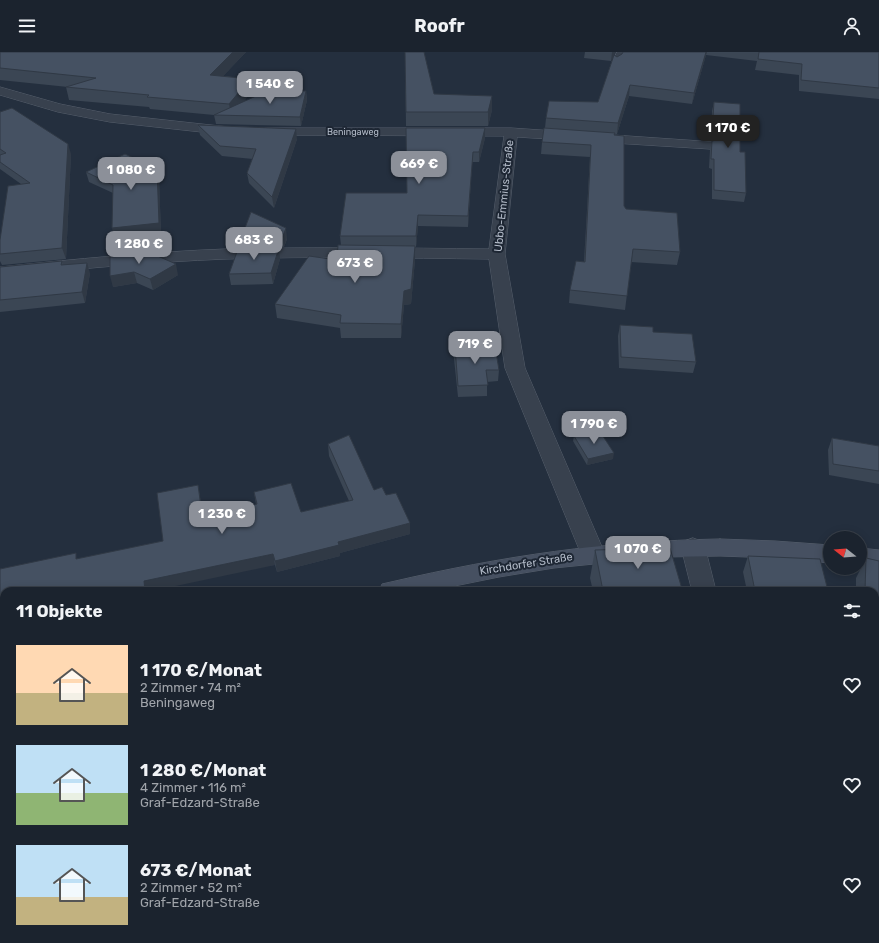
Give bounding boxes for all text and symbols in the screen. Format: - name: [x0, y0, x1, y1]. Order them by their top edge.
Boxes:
- icon: menu: [16, 15, 38, 37]
- text: Roofr: [414, 15, 465, 37]
- icon: person: [841, 15, 863, 37]
- pin: 1 540 €: [233, 71, 307, 105]
- text: 1 540 €: [246, 76, 294, 91]
- pin: 1 170 €: [691, 115, 765, 149]
- text: 1 170 €: [706, 120, 750, 135]
- street label: Beningaweg: [327, 127, 379, 137]
- street label: Ubbo-Emmius-Straße: [492, 139, 516, 253]
- pin: 669 €: [391, 151, 447, 185]
- text: 669 €: [400, 156, 438, 171]
- pin: 1 080 €: [94, 157, 168, 191]
- text: 1 080 €: [107, 162, 155, 177]
- pin: 683 €: [226, 227, 282, 261]
- pin: 1 280 €: [102, 231, 176, 265]
- text: 683 €: [235, 232, 273, 247]
- text: 1 280 €: [115, 236, 163, 251]
- pin: 673 €: [327, 250, 383, 284]
- text: 673 €: [336, 255, 374, 270]
- pin: 719 €: [447, 331, 503, 365]
- text: 719 €: [457, 336, 493, 351]
- pin: 1 790 €: [557, 411, 631, 445]
- text: 1 790 €: [571, 416, 617, 431]
- pin: 1 230 €: [185, 501, 259, 535]
- text: 1 230 €: [198, 506, 246, 521]
- north arrow: [823, 531, 867, 575]
- map controls: [823, 531, 867, 575]
- pin: 1 070 €: [601, 536, 675, 570]
- text: 1 070 €: [614, 541, 662, 556]
- street label: Kirchdorfer Straße: [479, 550, 573, 578]
- icon: filters: [841, 600, 863, 622]
- text: 11 Objekte: [16, 601, 103, 621]
- text: 1 170 €/Monat: [140, 660, 262, 680]
- icon: home: [48, 661, 96, 709]
- icon: heart: [841, 674, 863, 696]
- text: 2 Zimmer · 74 m²: [140, 680, 241, 695]
- text: Beningaweg: [140, 695, 215, 710]
- text: 1 280 €/Monat: [140, 760, 266, 780]
- icon: home: [48, 761, 96, 809]
- icon: heart: [841, 774, 863, 796]
- text: 4 Zimmer · 116 m²: [140, 780, 246, 795]
- text: Graf-Edzard-Straße: [140, 795, 260, 810]
- text: 673 €/Monat: [140, 860, 252, 880]
- icon: home: [48, 861, 96, 909]
- icon: heart: [841, 874, 863, 896]
- text: 2 Zimmer · 52 m²: [140, 880, 242, 895]
- text: Graf-Edzard-Straße: [140, 895, 260, 910]

